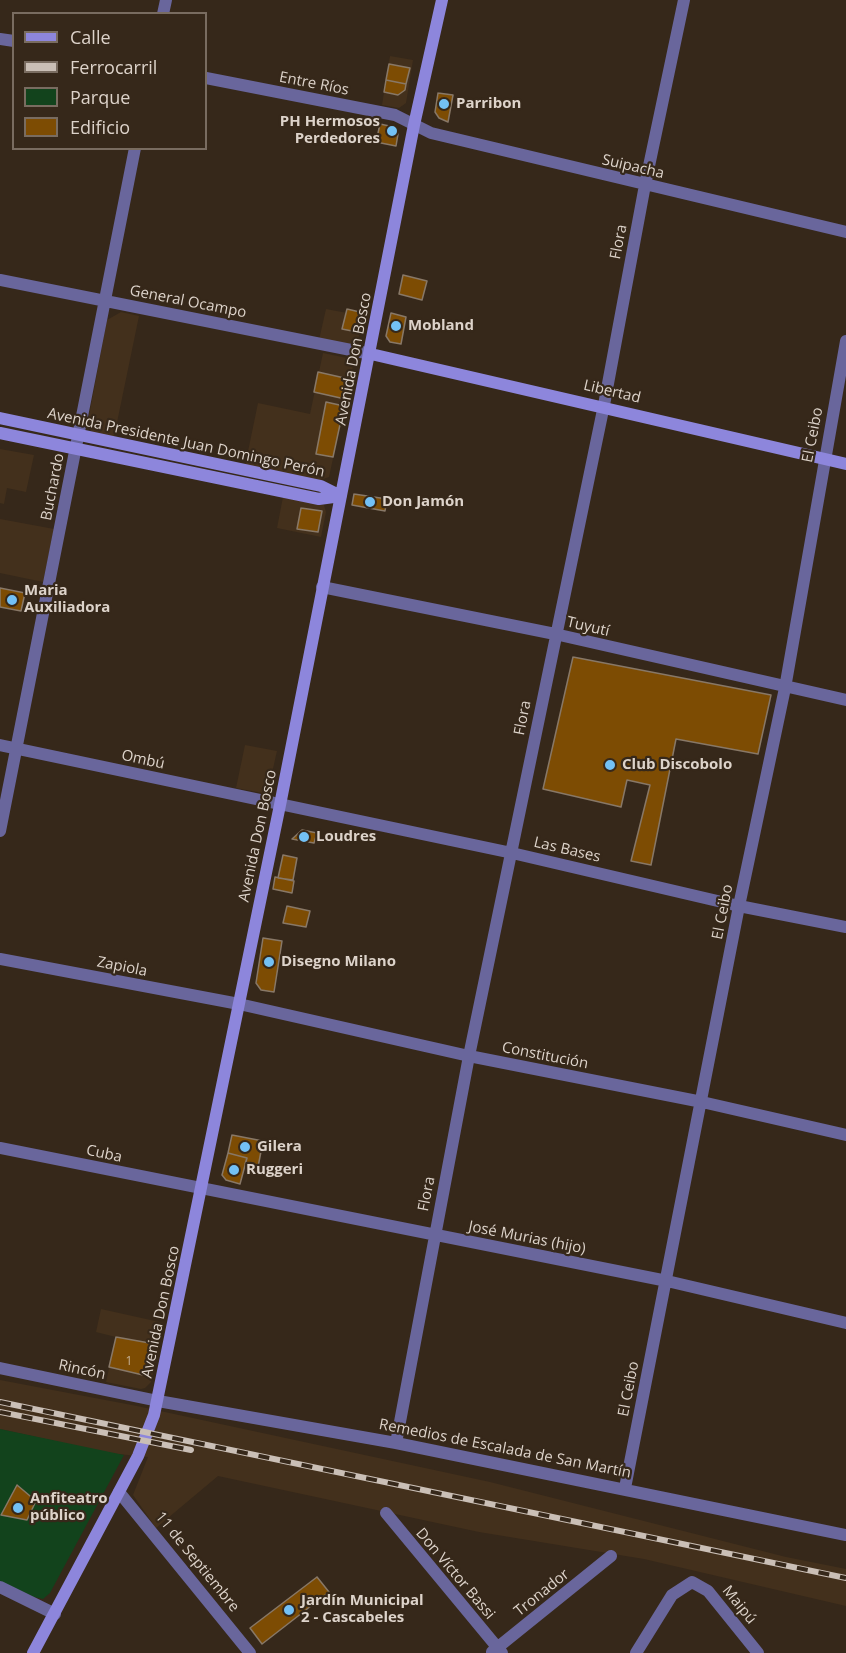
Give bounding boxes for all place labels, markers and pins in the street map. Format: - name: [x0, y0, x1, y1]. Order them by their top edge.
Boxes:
- place label: Parribon: [456, 95, 521, 113]
- marker: Parribon: [437, 97, 451, 111]
- place label: PH Hermosos Perdedores: [280, 113, 380, 148]
- marker: PH Hermosos Perdedores: [385, 124, 399, 138]
- place label: Mobland: [408, 317, 474, 335]
- marker: Mobland: [389, 319, 403, 333]
- place label: Don Jamón: [382, 493, 464, 511]
- marker: Don Jamón: [363, 495, 377, 509]
- place label: Maria Auxiliadora: [24, 582, 110, 617]
- marker: Maria Auxiliadora: [5, 593, 19, 607]
- place label: Club Discobolo: [622, 756, 732, 774]
- marker: Club Discobolo: [603, 758, 617, 772]
- place label: Loudres: [316, 828, 376, 846]
- marker: Loudres: [297, 830, 311, 844]
- place label: Disegno Milano: [281, 953, 396, 971]
- marker: Disegno Milano: [262, 955, 276, 969]
- place label: Gilera: [257, 1138, 302, 1156]
- marker: Gilera: [238, 1140, 252, 1154]
- place label: Ruggeri: [246, 1161, 303, 1179]
- marker: Ruggeri: [227, 1163, 241, 1177]
- place label: Anfiteatro público: [30, 1490, 108, 1525]
- marker: Anfiteatro público: [11, 1501, 25, 1515]
- place label: Jardín Municipal 2 - Cascabeles: [301, 1592, 424, 1627]
- marker: Jardín Municipal 2 - Cascabeles: [282, 1603, 296, 1617]

